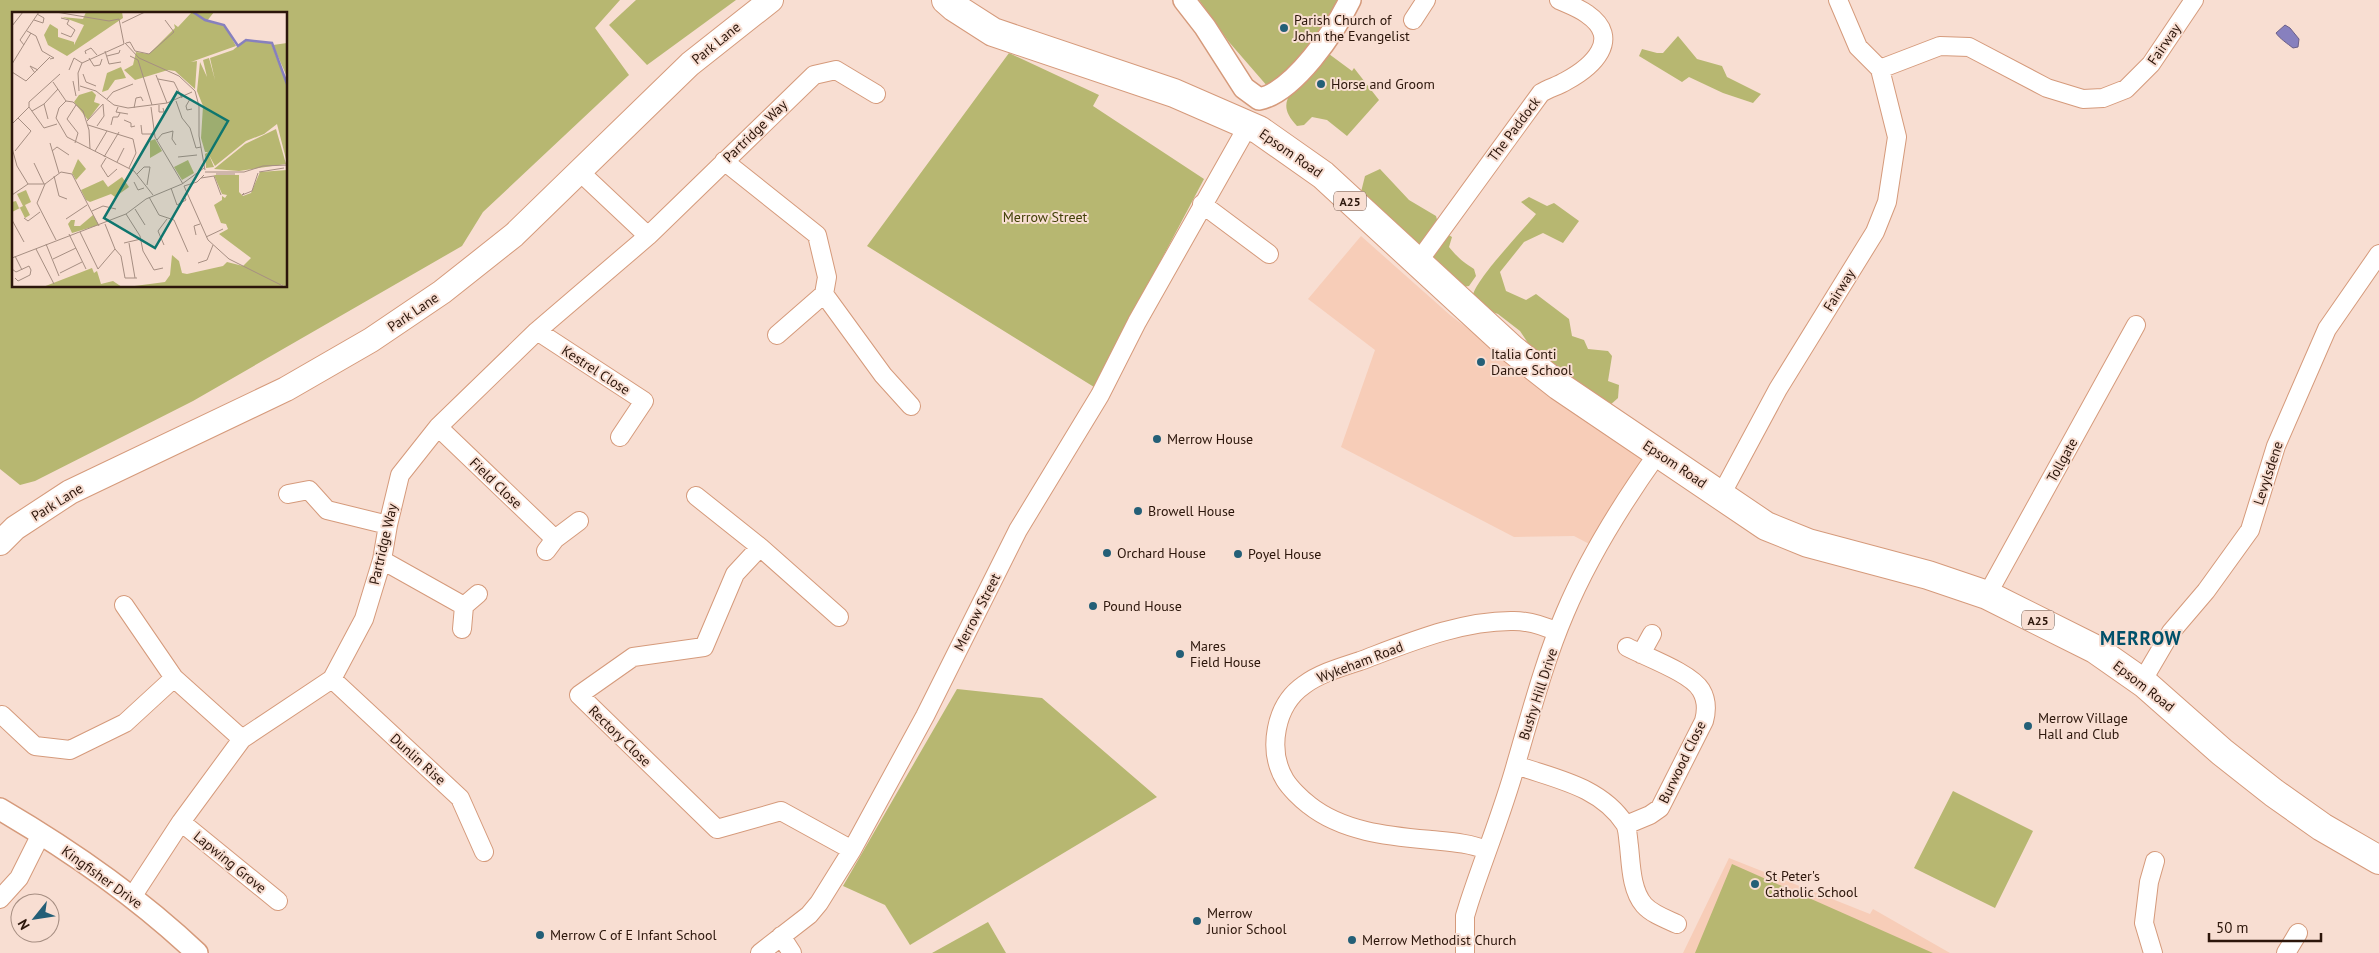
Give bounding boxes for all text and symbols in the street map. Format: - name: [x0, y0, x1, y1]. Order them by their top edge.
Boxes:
- place label: Parish Church of John the Evangelist: [1293, 11, 1410, 45]
- inset map: [12, 12, 288, 288]
- street label: Park Lane: [688, 18, 744, 68]
- street label: Fairway: [2143, 19, 2185, 68]
- marker: Parish Church of John the Evangelist: [1278, 22, 1290, 34]
- place label: Horse and Groom: [1331, 75, 1435, 93]
- marker: Horse and Groom: [1315, 78, 1327, 90]
- street label: The Paddock: [1484, 93, 1544, 165]
- street label: Partridge Way: [719, 95, 791, 166]
- street label: Epsom Road: [1256, 125, 1326, 181]
- road number: A25: [1334, 192, 1366, 210]
- park label: Merrow Street: [1003, 208, 1087, 226]
- street label: Fairway: [1819, 265, 1859, 314]
- street label: Park Lane: [384, 288, 442, 336]
- street label: Kestrel Close: [558, 341, 634, 399]
- place label: Italia Conti Dance School: [1491, 345, 1572, 379]
- marker: Italia Conti Dance School: [1475, 356, 1487, 368]
- place label: Merrow House: [1167, 430, 1253, 448]
- marker: Merrow House: [1151, 433, 1163, 445]
- street label: Tollgate: [2043, 435, 2081, 485]
- street label: Epsom Road: [1640, 436, 1710, 492]
- street label: Levylsdene: [2249, 439, 2287, 507]
- street label: Field Close: [466, 454, 526, 512]
- street label: Park Lane: [28, 479, 86, 525]
- street label: Partridge Way: [365, 501, 401, 586]
- place label: Browell House: [1148, 502, 1235, 520]
- marker: Browell House: [1132, 505, 1144, 517]
- place label: Orchard House: [1117, 544, 1206, 562]
- place label: Poyel House: [1248, 545, 1321, 563]
- marker: Orchard House: [1101, 547, 1113, 559]
- marker: Poyel House: [1232, 548, 1244, 560]
- street label: Merrow Street: [950, 570, 1004, 654]
- place label: Pound House: [1103, 597, 1182, 615]
- marker: Pound House: [1087, 600, 1099, 612]
- road number: A25: [2022, 610, 2054, 630]
- district label: MERROW: [2100, 626, 2182, 650]
- place label: Mares Field House: [1190, 637, 1261, 671]
- street label: Wykeham Road: [1314, 637, 1406, 687]
- street label: Bushy Hill Drive: [1515, 646, 1561, 742]
- marker: Mares Field House: [1174, 648, 1186, 660]
- street label: Epsom Road: [2110, 656, 2178, 716]
- street label: Rectory Close: [585, 702, 655, 770]
- place label: Merrow Village Hall and Club: [2038, 709, 2128, 743]
- street label: Burwood Close: [1654, 718, 1710, 806]
- marker: Merrow Village Hall and Club: [2022, 720, 2034, 732]
- street label: Dunlin Rise: [386, 729, 450, 789]
- street label: Lapwing Grove: [190, 827, 270, 897]
- street label: Kingfisher Drive: [58, 842, 146, 912]
- place label: St Peter's Catholic School: [1765, 867, 1858, 901]
- marker: St Peter's Catholic School: [1749, 878, 1761, 890]
- north arrow: [10, 893, 60, 943]
- place label: Merrow Junior School: [1206, 904, 1287, 938]
- scale bar: [2209, 910, 2322, 942]
- marker: Merrow Junior School: [1191, 915, 1203, 927]
- text: N: [14, 916, 34, 933]
- text: 50 m: [2216, 918, 2249, 937]
- place label: Merrow C of E Infant School: [550, 926, 717, 944]
- marker: Merrow C of E Infant School: [534, 929, 546, 941]
- place label: Merrow Methodist Church: [1362, 931, 1516, 949]
- marker: Merrow Methodist Church: [1346, 934, 1358, 946]

